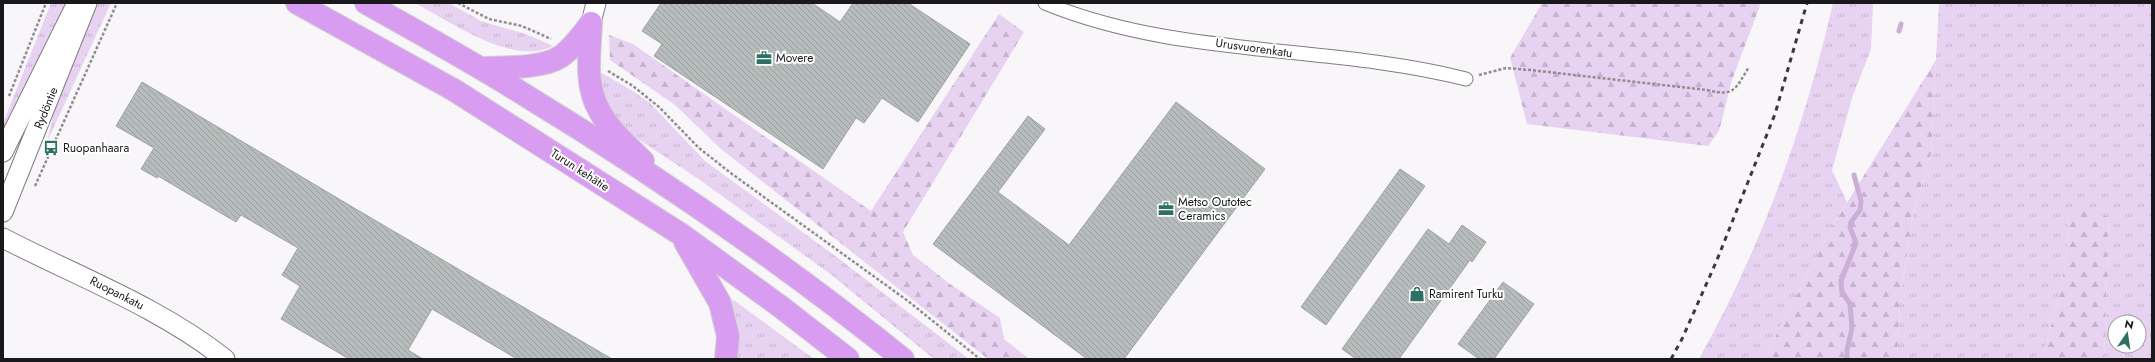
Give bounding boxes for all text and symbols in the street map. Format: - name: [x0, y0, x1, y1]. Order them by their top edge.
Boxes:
- street label: Urusvuorenkatu: [1214, 34, 1294, 62]
- office icon: Movere: [755, 49, 773, 67]
- place label: Movere: [776, 49, 814, 67]
- street label: Rydöntie: [29, 84, 63, 132]
- bus stop icon: Ruopanhaara: [42, 139, 60, 157]
- place label: Ruopanhaara: [63, 139, 129, 157]
- street label: Turun kehätie: [547, 144, 613, 196]
- place label: Metso Outotec Ceramics: [1178, 193, 1252, 225]
- office icon: Metso Outotec Ceramics: [1157, 200, 1175, 218]
- street label: Ruopankatu: [87, 272, 147, 314]
- shop icon: Ramirent Turku: [1408, 285, 1426, 303]
- place label: Ramirent Turku: [1429, 285, 1503, 303]
- north arrow: [2107, 314, 2147, 354]
- text: N: [2123, 315, 2135, 333]

